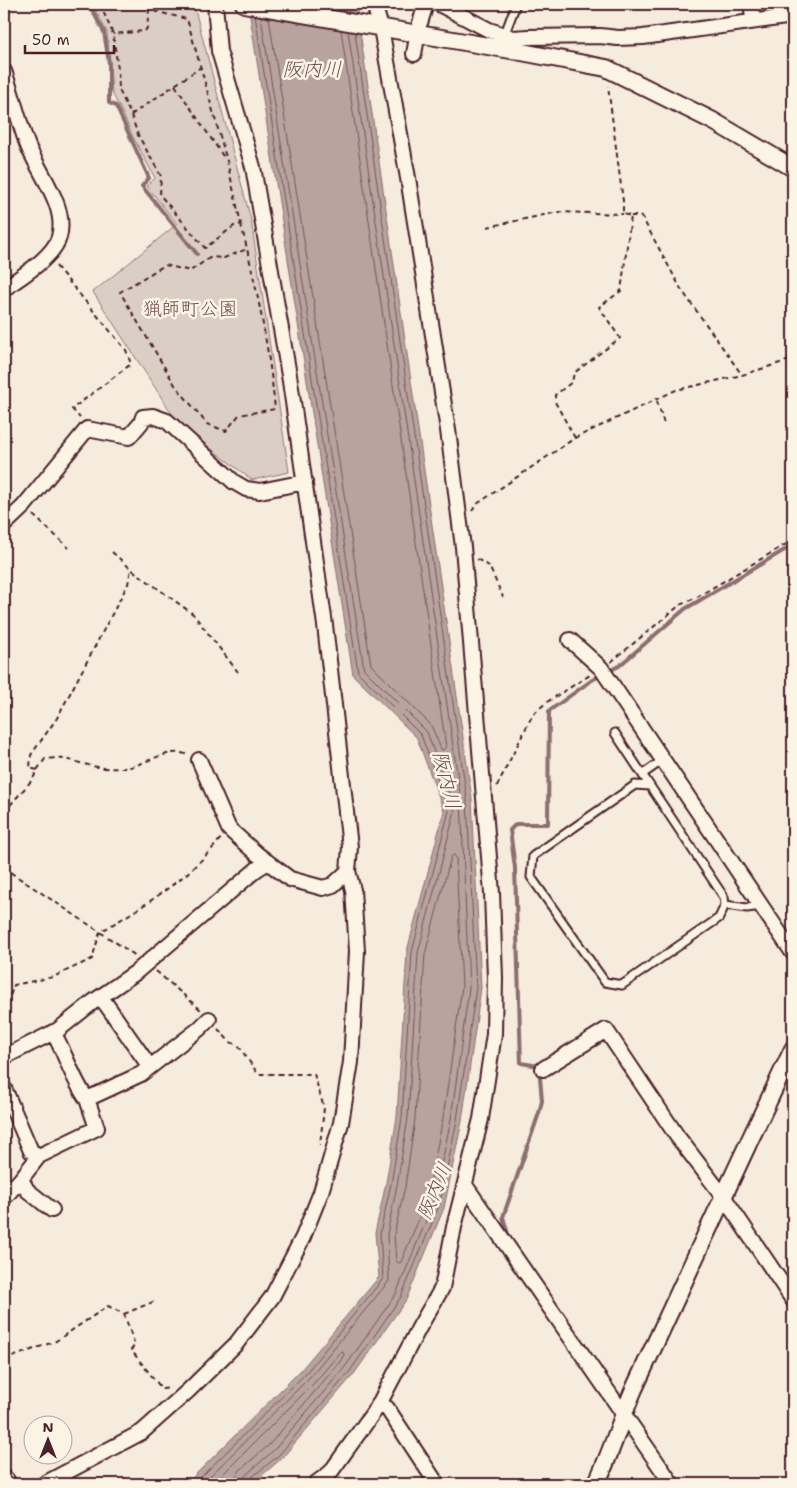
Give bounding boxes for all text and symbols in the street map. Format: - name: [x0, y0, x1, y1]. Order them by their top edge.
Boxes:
- scale bar: [25, 22, 114, 54]
- text: 50 m: [32, 30, 70, 50]
- water label: 阪内川: [282, 56, 342, 82]
- park label: 猟師町公園: [142, 296, 238, 321]
- water label: 阪内川: [427, 748, 467, 812]
- water label: 阪内川: [410, 1158, 458, 1224]
- north arrow: [22, 1416, 72, 1466]
- text: N: [42, 1418, 54, 1436]

